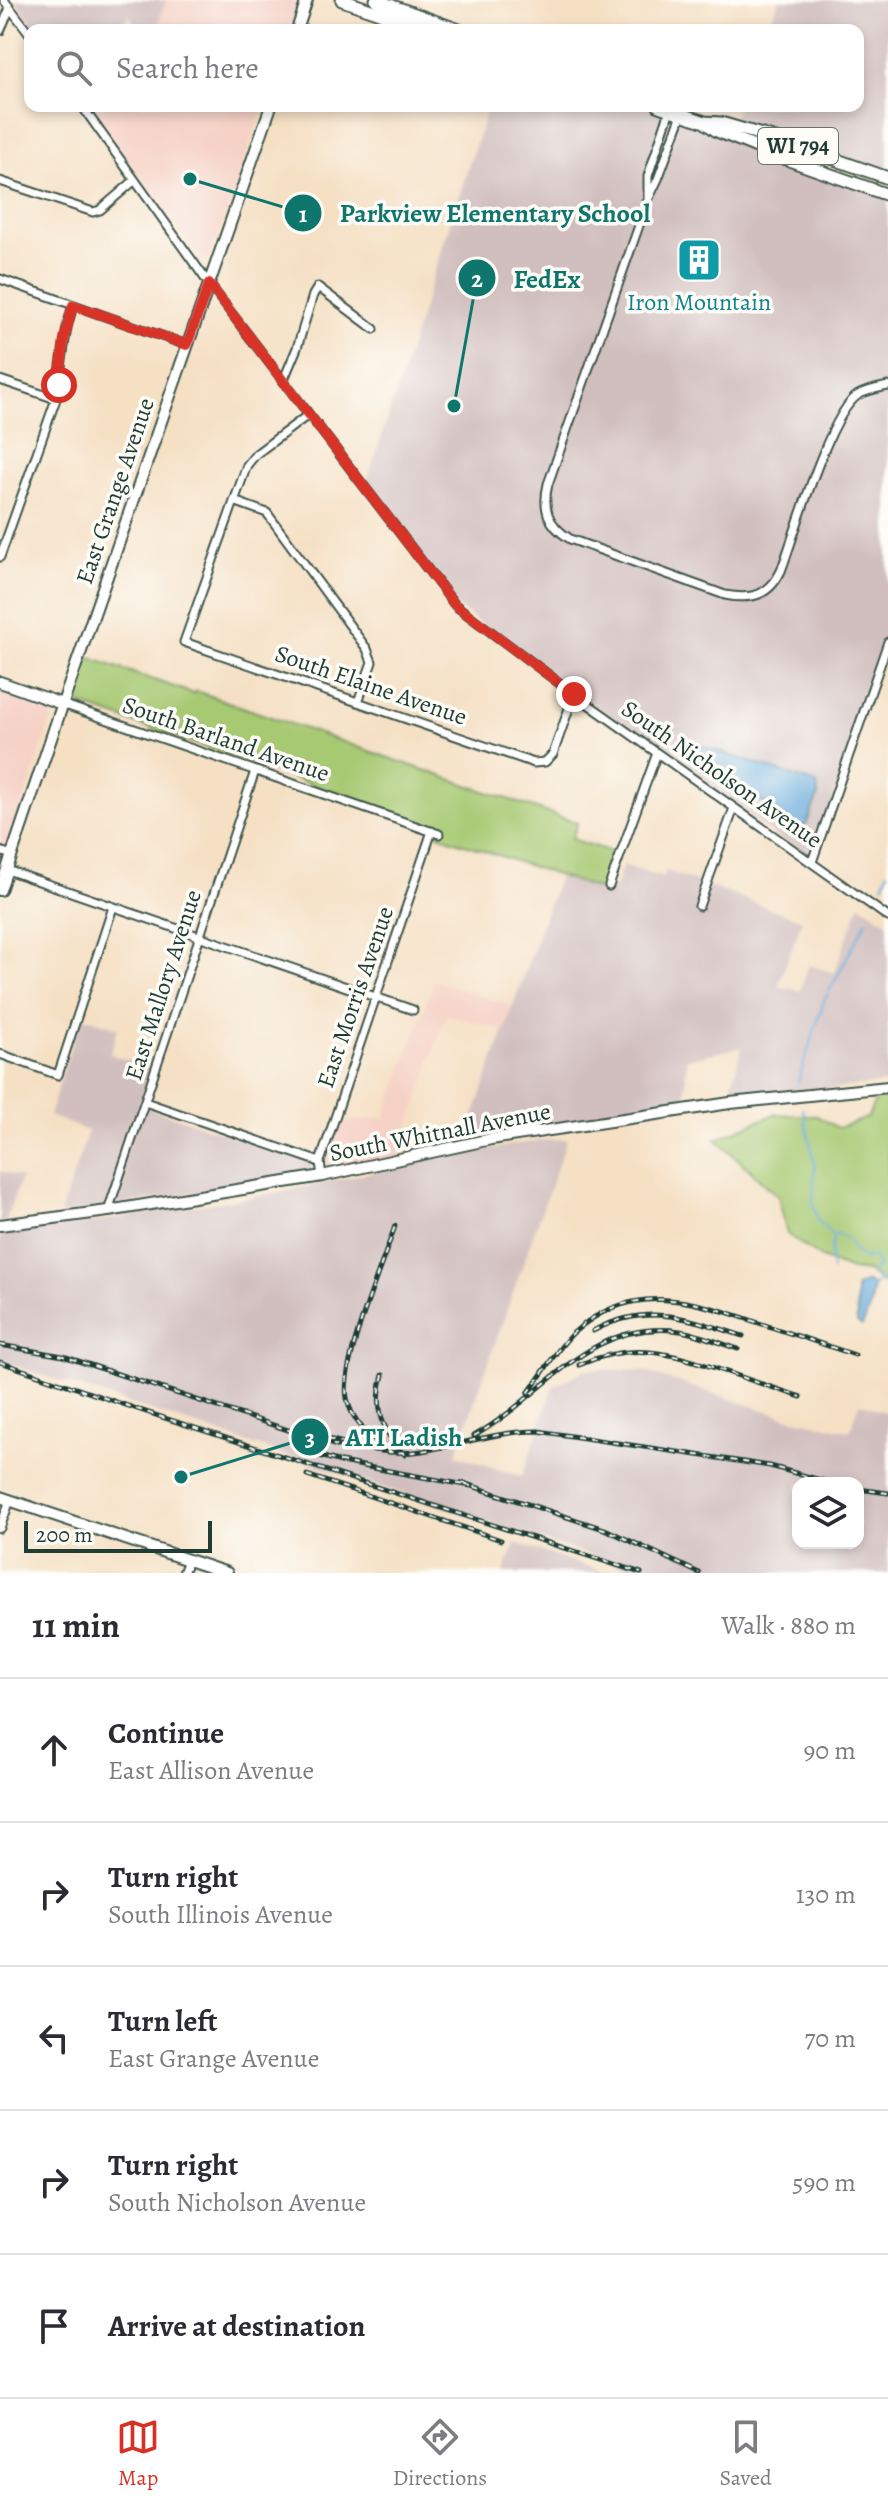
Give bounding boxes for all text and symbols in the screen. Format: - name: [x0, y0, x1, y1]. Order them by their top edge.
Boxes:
- search box: [24, 24, 864, 112]
- icon: search: [52, 46, 96, 90]
- text: Search here: [116, 48, 259, 88]
- road number: WI 794: [758, 128, 838, 164]
- callout: Parkview Elementary School: [283, 188, 666, 238]
- text: Parkview Elementary School: [340, 196, 650, 231]
- text: 1: [299, 198, 308, 230]
- building icon: Iron Mountain: [675, 236, 723, 284]
- callout: FedEx: [457, 253, 596, 303]
- text: FedEx: [514, 262, 581, 297]
- text: 2: [471, 263, 483, 295]
- place label: Iron Mountain: [627, 286, 771, 318]
- route start: [41, 367, 77, 403]
- street label: East Grange Avenue: [68, 394, 162, 588]
- street label: South Elaine Avenue: [271, 637, 471, 733]
- route end: [556, 676, 592, 712]
- street label: South Barland Avenue: [118, 689, 334, 789]
- street label: South Nicholson Avenue: [615, 693, 829, 855]
- street label: East Mallory Avenue: [117, 886, 209, 1084]
- street label: East Morris Avenue: [309, 902, 401, 1092]
- street label: South Whitnall Avenue: [327, 1095, 553, 1169]
- callout: ATI Ladish: [290, 1412, 479, 1462]
- text: ATI Ladish: [345, 1420, 462, 1455]
- text: 3: [305, 1422, 315, 1454]
- map controls: [792, 1477, 864, 1549]
- button: layers: [792, 1477, 864, 1549]
- scale bar: [24, 1517, 212, 1553]
- text: 200 m: [36, 1520, 93, 1550]
- text: 11 min: [32, 1602, 120, 1649]
- text: Walk · 880 m: [721, 1608, 856, 1643]
- text: Continue: [108, 1713, 224, 1753]
- icon: ahead: [32, 1728, 76, 1772]
- text: 90 m: [804, 1733, 856, 1768]
- text: East Allison Avenue: [108, 1753, 314, 1788]
- text: Turn right: [108, 1857, 238, 1897]
- icon: right: [32, 1872, 76, 1916]
- text: 130 m: [796, 1877, 856, 1912]
- text: South Illinois Avenue: [108, 1897, 333, 1932]
- text: Turn left: [108, 2001, 217, 2041]
- icon: left: [32, 2016, 76, 2060]
- text: 70 m: [804, 2021, 856, 2056]
- text: East Grange Avenue: [108, 2041, 319, 2076]
- text: Turn right: [108, 2145, 238, 2185]
- icon: right: [32, 2160, 76, 2204]
- text: 590 m: [792, 2165, 856, 2200]
- text: South Nicholson Avenue: [108, 2185, 366, 2220]
- icon: arrive: [32, 2304, 76, 2348]
- text: Arrive at destination: [108, 2306, 365, 2346]
- tab: Map: [116, 2415, 160, 2493]
- tab: Directions: [393, 2415, 487, 2493]
- tab: Saved: [720, 2415, 772, 2493]

